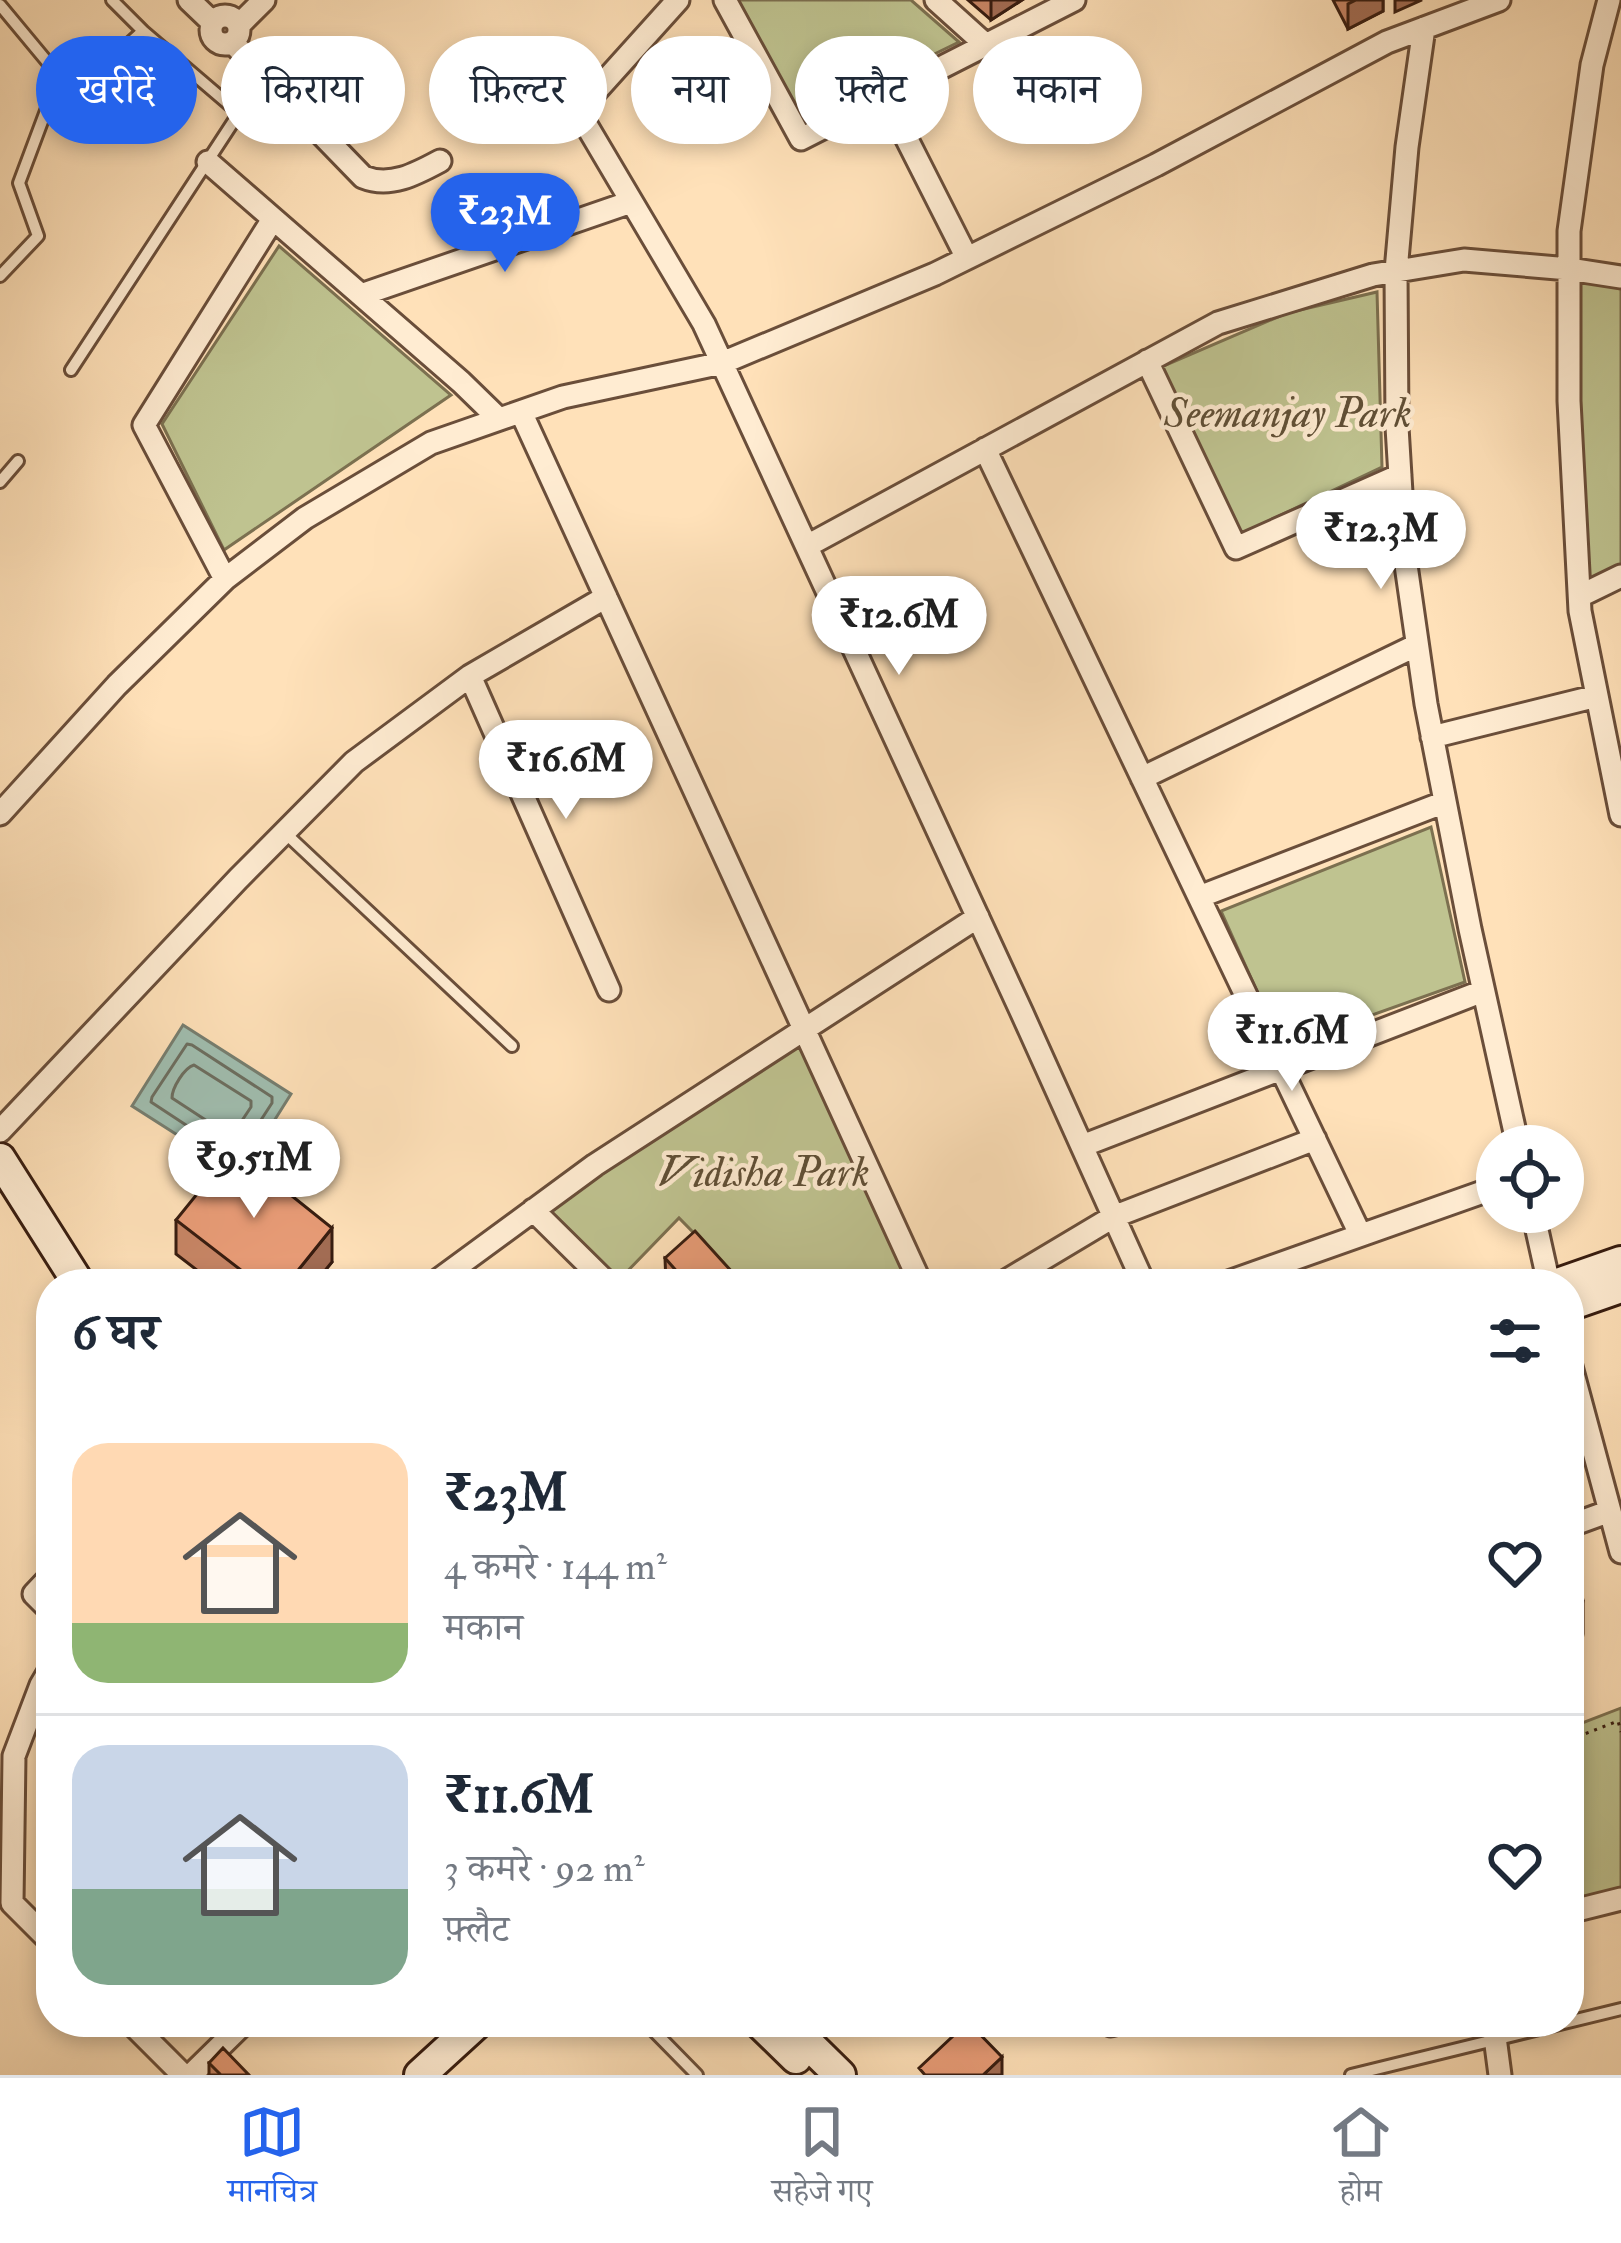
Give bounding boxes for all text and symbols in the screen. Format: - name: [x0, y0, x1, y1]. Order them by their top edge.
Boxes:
- chip: खरीदें: [36, 36, 197, 144]
- chip: किराया: [221, 36, 405, 144]
- chip: फ़िल्टर: [429, 36, 607, 144]
- chip: नया: [631, 36, 771, 144]
- chip: फ़्लैट: [795, 36, 949, 144]
- chip: मकान: [973, 36, 1142, 144]
- pin: ₹23M: [434, 173, 576, 275]
- text: ₹23M: [458, 187, 552, 236]
- park label: Seemanjay Park: [1163, 388, 1412, 440]
- pin: ₹12.3M: [1283, 490, 1479, 592]
- text: ₹12.3M: [1323, 504, 1439, 553]
- pin: ₹12.6M: [801, 576, 997, 678]
- text: ₹12.6M: [839, 590, 959, 639]
- pin: ₹16.6M: [468, 720, 664, 822]
- text: ₹16.6M: [506, 734, 626, 783]
- pin: ₹11.6M: [1194, 992, 1390, 1094]
- text: ₹11.6M: [1235, 1006, 1349, 1055]
- pin: ₹9.51M: [156, 1119, 352, 1221]
- map controls: [1476, 1125, 1584, 1233]
- button: locate: [1476, 1125, 1584, 1233]
- text: ₹9.51M: [195, 1133, 313, 1182]
- park label: Vidisha Park: [658, 1147, 870, 1199]
- text: 6 घर: [72, 1301, 159, 1365]
- icon: filters: [1482, 1308, 1548, 1374]
- text: ₹23M: [444, 1462, 568, 1526]
- icon: home: [168, 1491, 312, 1635]
- icon: heart: [1482, 1530, 1548, 1596]
- text: 4 कमरे · 144 m²: [444, 1542, 667, 1591]
- text: मकान: [444, 1603, 523, 1652]
- text: ₹11.6M: [444, 1764, 594, 1828]
- icon: home: [168, 1793, 312, 1937]
- icon: heart: [1482, 1832, 1548, 1898]
- text: 3 कमरे · 92 m²: [444, 1844, 644, 1893]
- text: फ़्लैट: [444, 1905, 509, 1954]
- tab: मानचित्र: [227, 2099, 317, 2223]
- tab: सहेजे गए: [772, 2099, 873, 2223]
- tab: होम: [1328, 2099, 1394, 2223]

